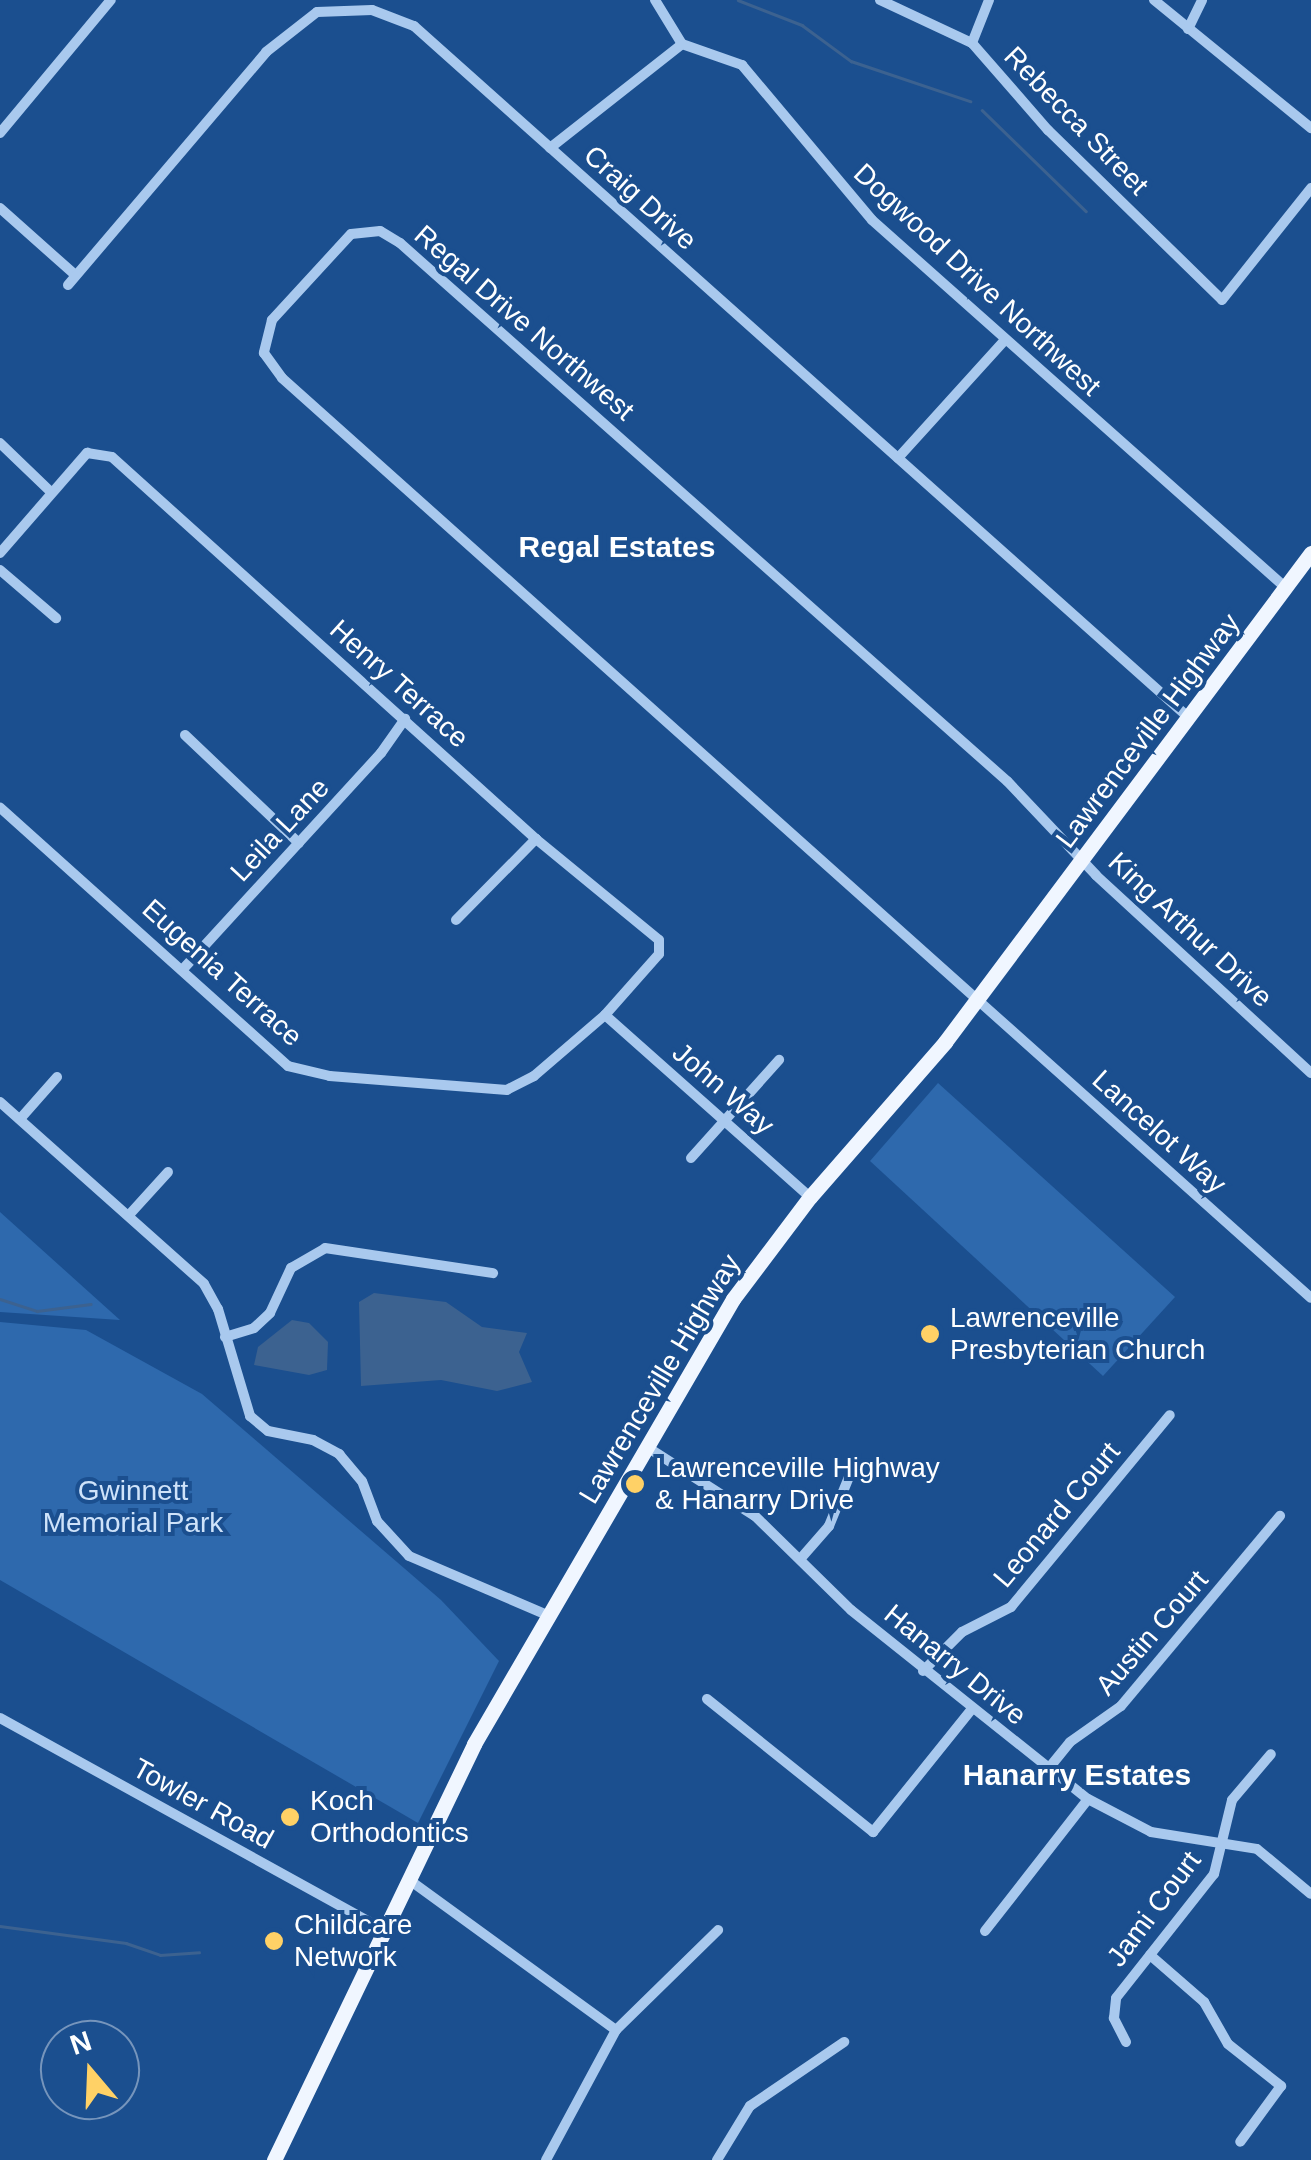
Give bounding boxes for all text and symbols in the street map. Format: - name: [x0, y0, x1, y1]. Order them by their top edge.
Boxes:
- street label: Rebecca Street: [997, 40, 1155, 202]
- street label: Craig Drive: [577, 139, 703, 257]
- street label: Dogwood Drive Northwest: [847, 157, 1107, 403]
- street label: Regal Drive Northwest: [407, 218, 641, 428]
- district label: Regal Estates: [519, 529, 715, 565]
- street label: Lawrenceville Highway: [1049, 607, 1247, 855]
- street label: Henry Terrace: [322, 613, 476, 755]
- street label: Leila Lane: [224, 771, 336, 889]
- street label: King Arthur Drive: [1101, 845, 1279, 1015]
- street label: Eugenia Terrace: [135, 892, 309, 1054]
- street label: John Way: [665, 1036, 781, 1142]
- street label: Lancelot Way: [1085, 1063, 1233, 1201]
- street label: Lawrenceville Highway: [572, 1248, 748, 1510]
- place label: Lawrenceville Presbyterian Church: [950, 1301, 1205, 1367]
- marker: Lawrenceville Presbyterian Church: [919, 1323, 941, 1345]
- street label: Leonard Court: [987, 1436, 1127, 1594]
- place label: Lawrenceville Highway & Hanarry Drive: [655, 1451, 940, 1517]
- marker: Lawrenceville Highway & Hanarry Drive: [624, 1473, 646, 1495]
- park label: Gwinnett Memorial Park: [43, 1474, 223, 1540]
- street label: Austin Court: [1089, 1564, 1215, 1702]
- street label: Hanarry Drive: [877, 1598, 1033, 1732]
- street label: Towler Road: [127, 1752, 279, 1856]
- district label: Hanarry Estates: [963, 1757, 1191, 1793]
- place label: Koch Orthodontics: [310, 1784, 469, 1850]
- marker: Koch Orthodontics: [279, 1806, 301, 1828]
- street label: Jami Court: [1100, 1845, 1208, 1973]
- place label: Childcare Network: [294, 1908, 412, 1974]
- marker: Childcare Network: [263, 1930, 285, 1952]
- north arrow: [40, 2020, 140, 2120]
- text: N: [66, 2025, 95, 2061]

